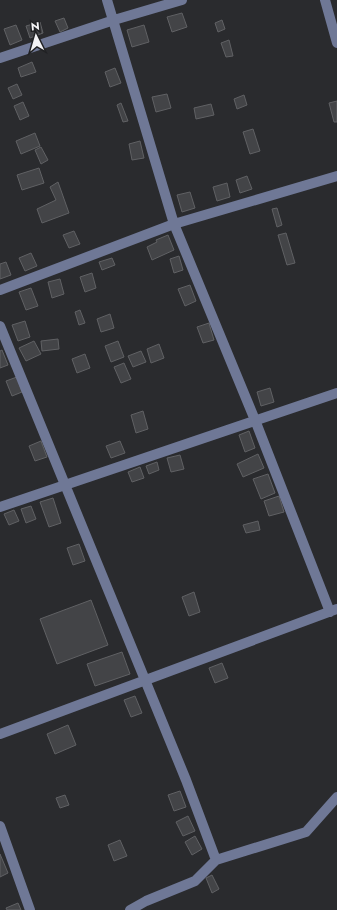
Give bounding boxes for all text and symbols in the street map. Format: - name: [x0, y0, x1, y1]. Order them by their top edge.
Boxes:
- north arrow: [16, 16, 56, 56]
- text: N: [30, 18, 40, 34]

